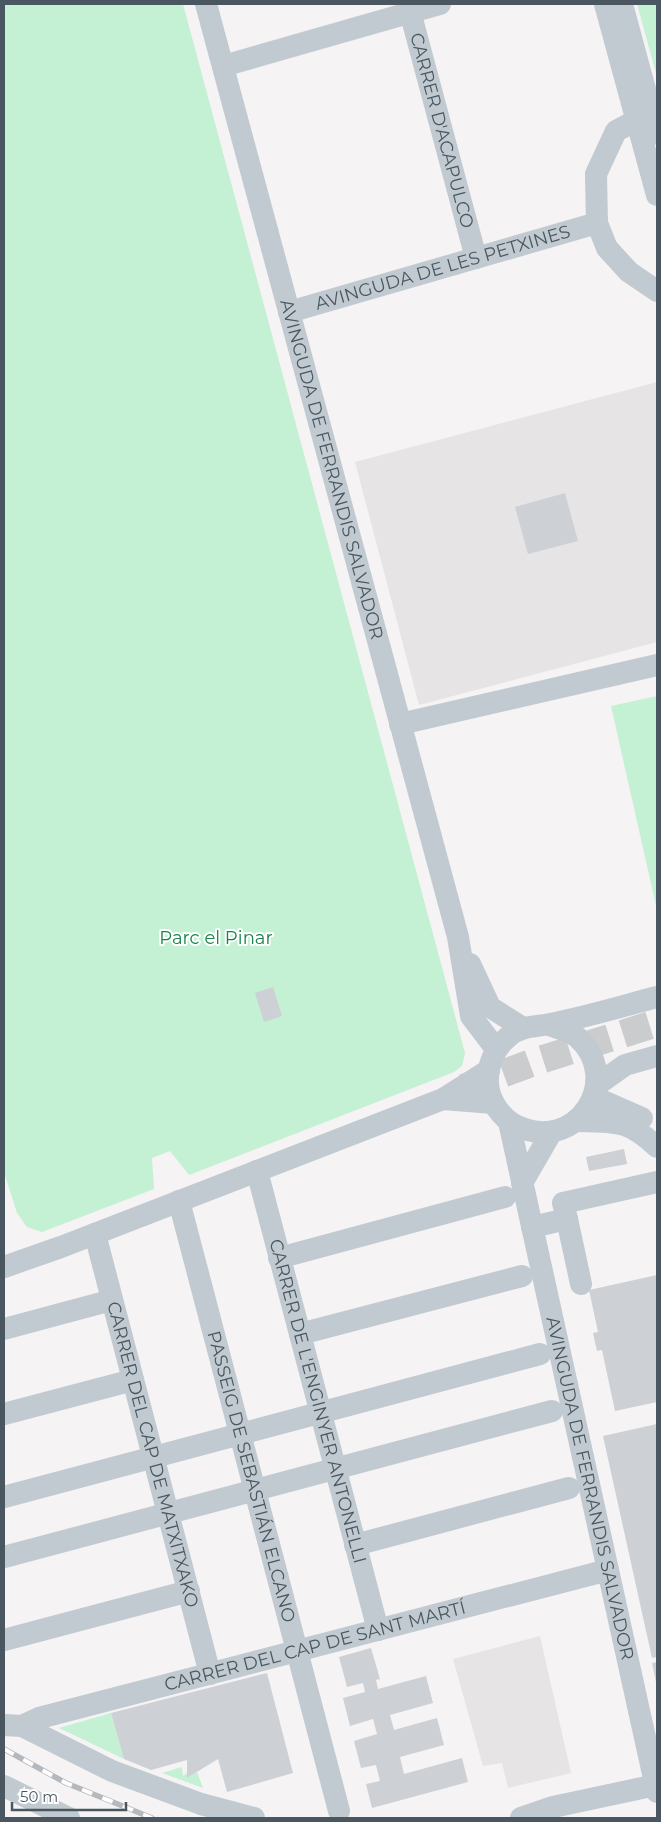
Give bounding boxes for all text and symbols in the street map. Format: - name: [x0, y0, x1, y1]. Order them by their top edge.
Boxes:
- street label: CARRER D'ACAPULCO: [405, 30, 479, 231]
- street label: AVINGUDA DE LES PETXINES: [313, 220, 573, 315]
- street label: AVINGUDA DE FERRANDIS SALVADOR: [275, 297, 388, 642]
- park label: Parc el Pinar: [159, 927, 273, 949]
- street label: CARRER DE L'ENGINYER ANTONELLI: [264, 1237, 371, 1566]
- street label: CARRER DEL CAP DE MATXITXAKO: [102, 1299, 203, 1610]
- street label: AVINGUDA DE FERRANDIS SALVADOR: [541, 1314, 639, 1662]
- street label: PASSEIG DE SEBASTIÁN ELCANO: [202, 1328, 300, 1625]
- street label: CARRER DEL CAP DE SANT MARTÍ: [162, 1596, 469, 1696]
- scale bar: [12, 1780, 126, 1812]
- text: 50 m: [20, 1787, 58, 1806]

